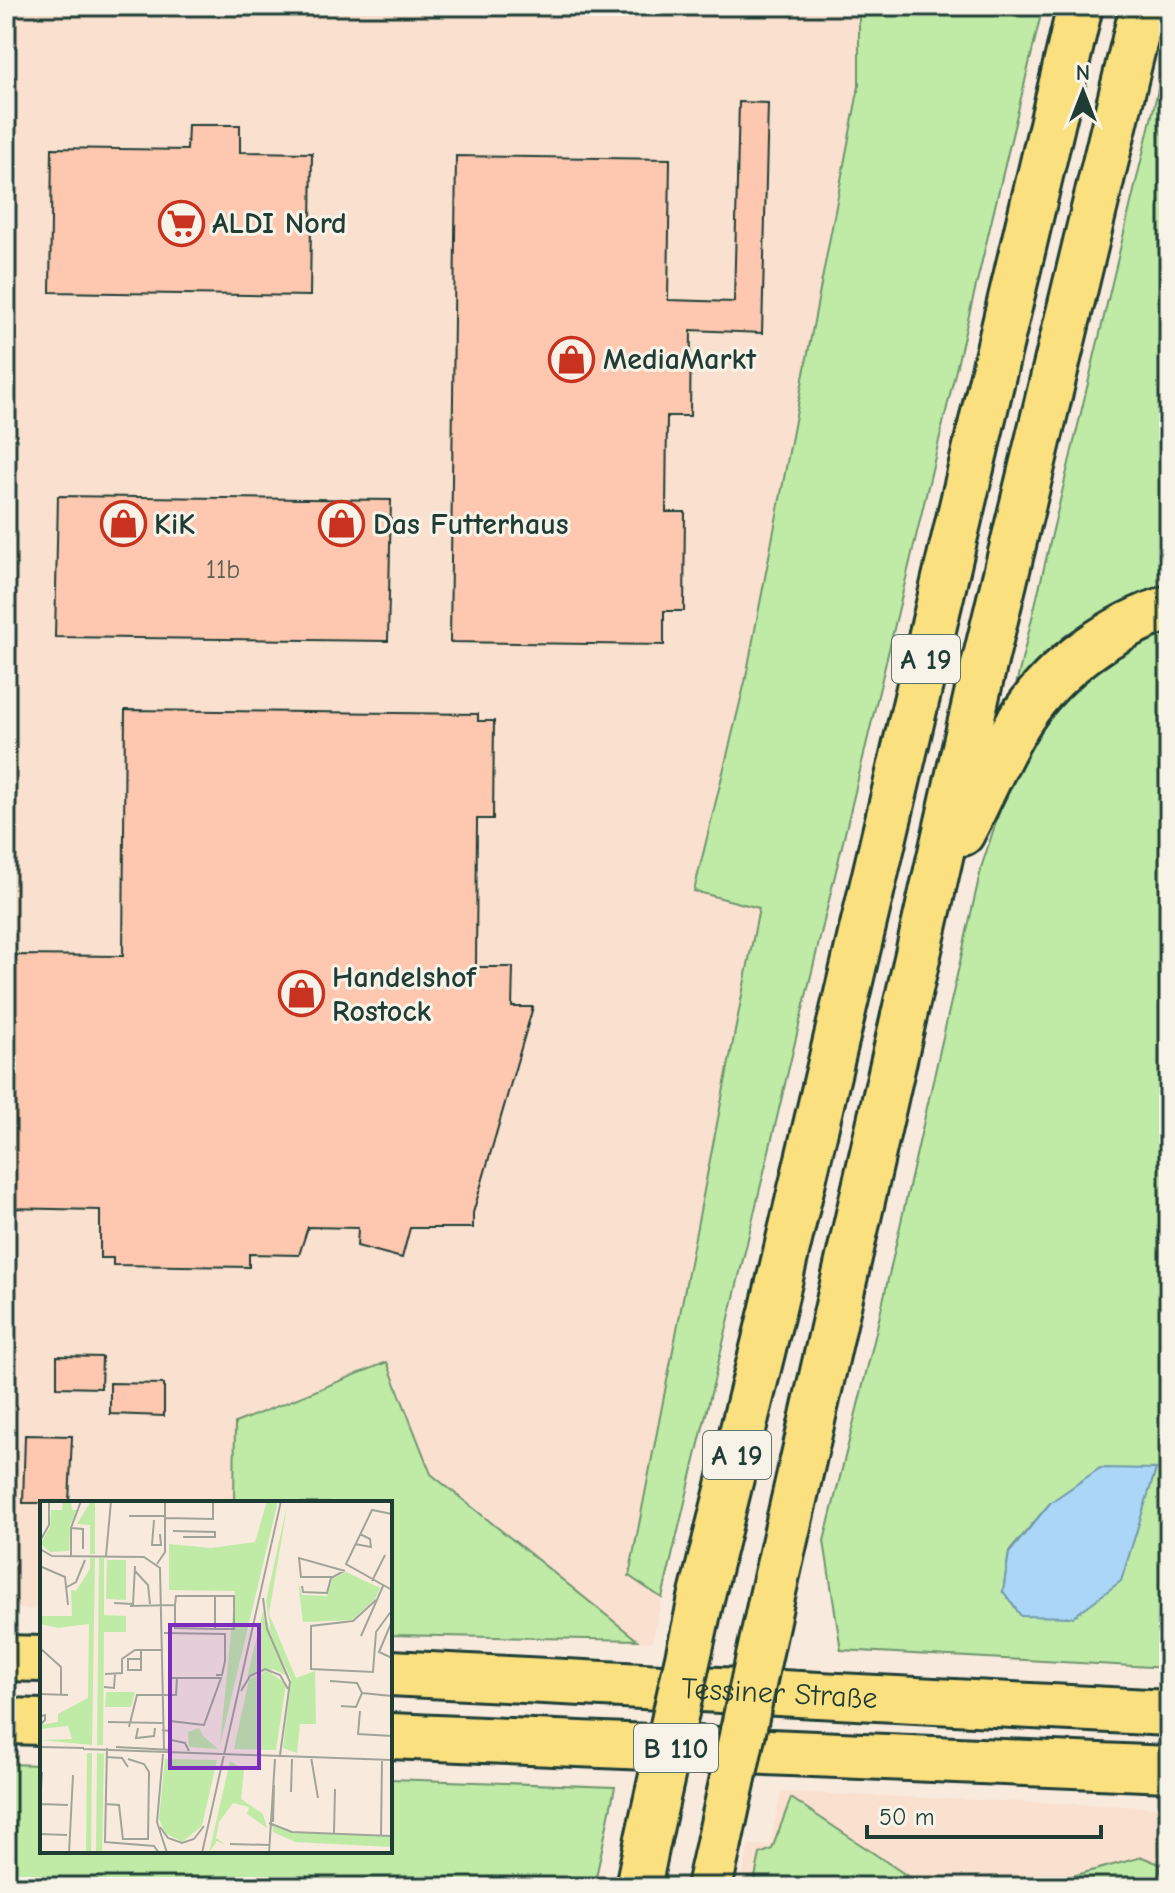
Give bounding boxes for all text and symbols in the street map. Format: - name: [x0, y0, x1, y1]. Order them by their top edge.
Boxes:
- north arrow: [1043, 52, 1123, 132]
- text: N: [1076, 60, 1090, 86]
- supermarket icon: ALDI Nord: [157, 199, 205, 247]
- place label: ALDI Nord: [212, 206, 347, 241]
- shop icon: MediaMarkt: [548, 335, 596, 383]
- place label: MediaMarkt: [603, 342, 757, 377]
- shop icon: KiK: [99, 500, 147, 548]
- shop icon: Das Futterhaus: [318, 500, 366, 548]
- place label: KiK: [154, 507, 195, 542]
- place label: Das Futterhaus: [373, 507, 568, 542]
- house number: 11b: [206, 555, 240, 585]
- road number: A 19: [892, 635, 960, 683]
- place label: Handelshof Rostock: [332, 960, 477, 1029]
- shop icon: Handelshof Rostock: [277, 970, 325, 1018]
- road number: A 19: [703, 1431, 771, 1479]
- inset map: [40, 1501, 392, 1853]
- street label: Tessiner Straße: [680, 1671, 878, 1716]
- road number: B 110: [634, 1724, 718, 1772]
- scale bar: [867, 1789, 1101, 1839]
- text: 50 m: [879, 1803, 935, 1831]

